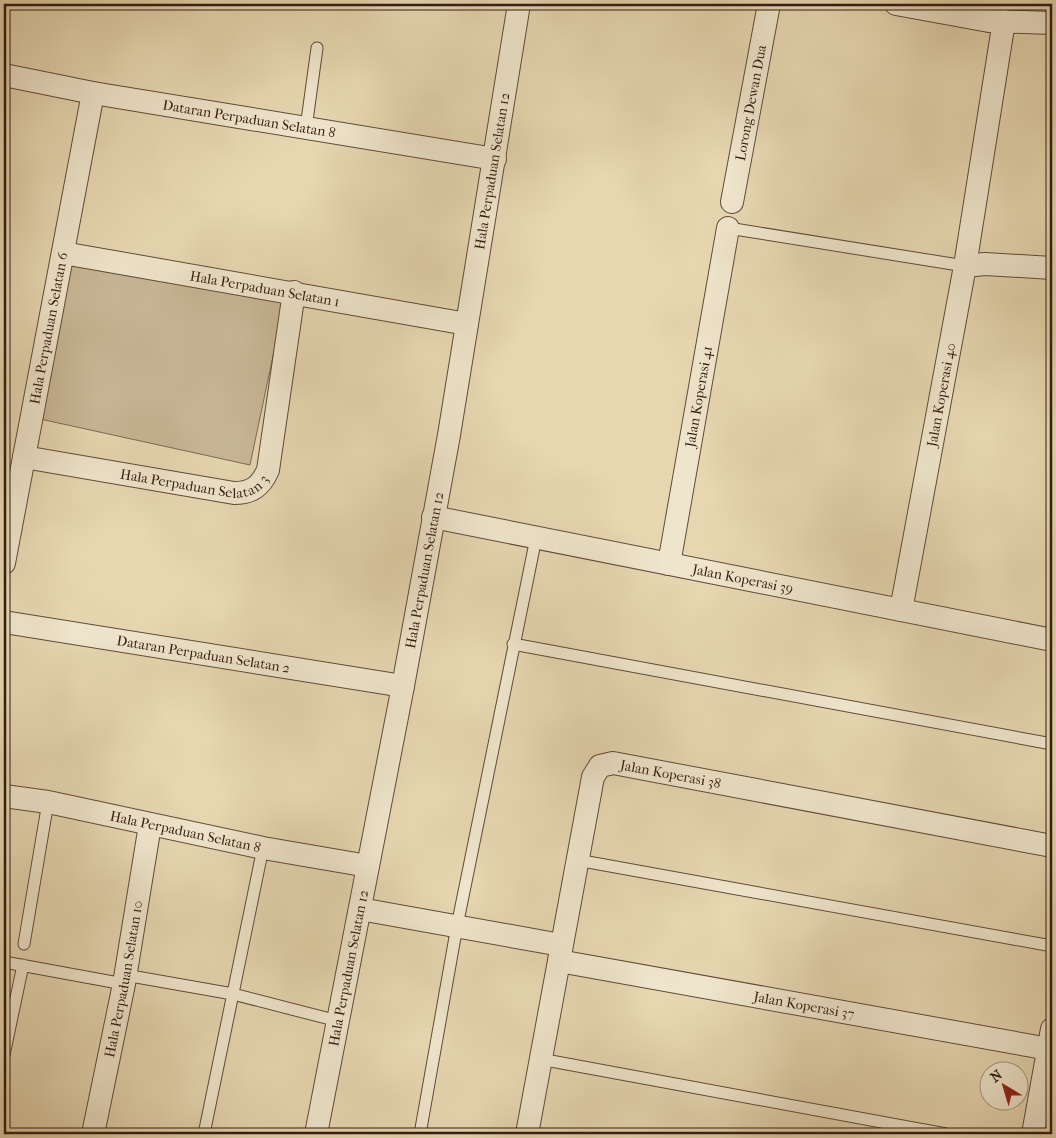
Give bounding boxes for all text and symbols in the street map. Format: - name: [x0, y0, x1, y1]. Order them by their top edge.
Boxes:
- street label: Lorong Dewan Dua: [732, 43, 770, 162]
- street label: Hala Perpaduan Selatan 12: [471, 91, 514, 251]
- street label: Dataran Perpaduan Selatan 8: [161, 97, 337, 142]
- street label: Hala Perpaduan Selatan 6: [26, 250, 72, 406]
- street label: Hala Perpaduan Selatan 1: [189, 267, 341, 310]
- street label: Jalan Koperasi 40: [923, 341, 960, 449]
- street label: Jalan Koperasi 41: [681, 345, 716, 450]
- street label: Hala Perpaduan Selatan 3: [114, 464, 266, 480]
- text: Hala Perpaduan Selatan 3: [119, 466, 272, 502]
- street label: Hala Perpaduan Selatan 12: [402, 491, 447, 650]
- street label: Jalan Koperasi 39: [690, 561, 795, 597]
- street label: Dataran Perpaduan Selatan 2: [115, 632, 291, 677]
- street label: Jalan Koperasi 38: [618, 756, 722, 792]
- street label: Hala Perpaduan Selatan 8: [108, 808, 262, 856]
- street label: Hala Perpaduan Selatan 12: [325, 889, 372, 1048]
- street label: Hala Perpaduan Selatan 10: [101, 899, 147, 1059]
- street label: Jalan Koperasi 37: [751, 988, 856, 1023]
- north arrow: [978, 1060, 1028, 1110]
- text: N: [987, 1066, 1006, 1086]

